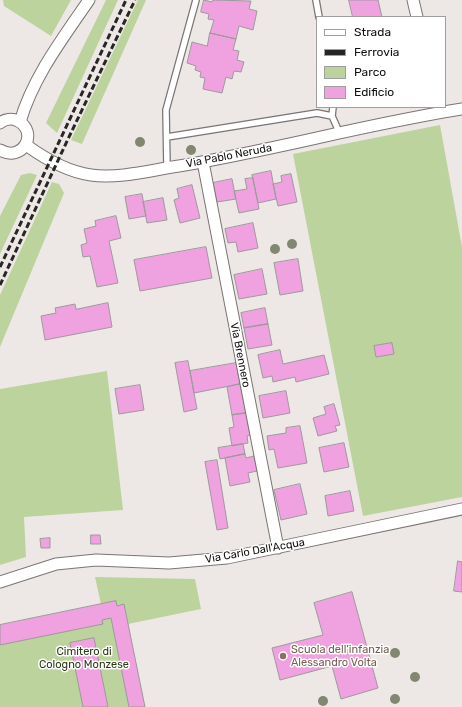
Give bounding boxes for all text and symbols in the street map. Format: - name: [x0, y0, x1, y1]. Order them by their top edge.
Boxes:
- legend: [316, 16, 446, 108]
- text: Strada: [354, 25, 391, 39]
- text: Ferrovia: [354, 45, 399, 59]
- text: Parco: [354, 65, 386, 79]
- text: Edificio: [354, 85, 394, 99]
- street label: Via Pablo Neruda: [185, 141, 273, 171]
- street label: Via Brennero: [227, 321, 253, 389]
- street label: Via Carlo Dall'Acqua: [204, 536, 306, 566]
- place label: Scuola dell’infanzia Alessandro Volta: [291, 643, 389, 669]
- park label: Cimitero di Cologno Monzese: [39, 645, 129, 671]
- marker: Scuola dell’infanzia Alessandro Volta: [278, 651, 288, 661]

